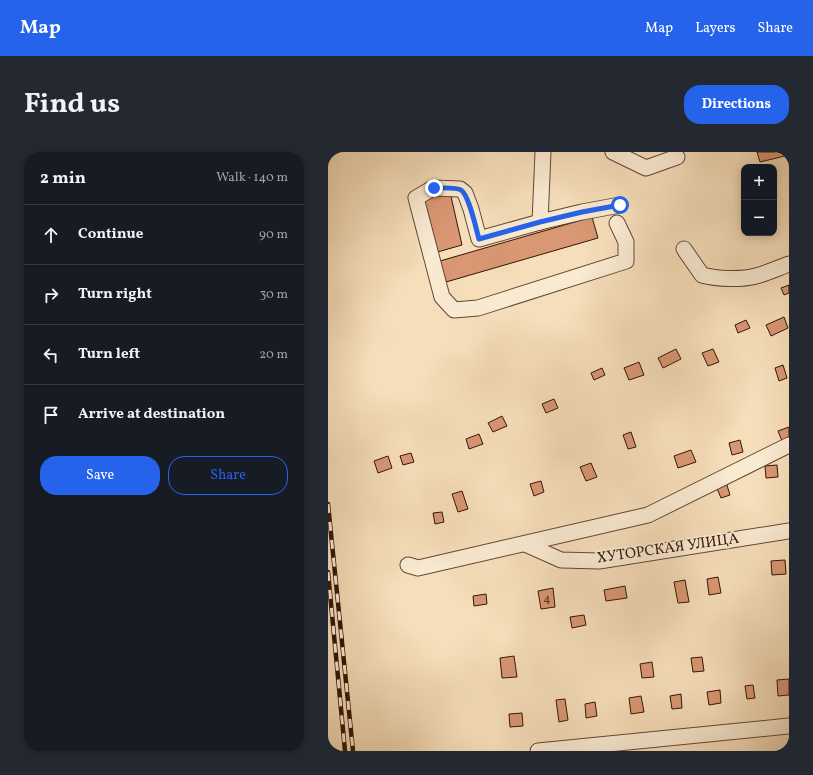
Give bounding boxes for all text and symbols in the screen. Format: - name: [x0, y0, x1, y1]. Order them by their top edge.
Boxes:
- text: Map: [20, 15, 61, 41]
- text: Map: [645, 19, 673, 38]
- text: Layers: [695, 19, 735, 38]
- text: Share: [757, 19, 793, 38]
- text: Find us: [24, 85, 120, 124]
- button: Directions: [684, 85, 789, 124]
- map controls: [741, 164, 777, 236]
- button: +: [741, 164, 777, 200]
- text: 2 min: [40, 167, 86, 190]
- text: Walk · 140 m: [216, 169, 288, 187]
- route end: [425, 179, 443, 197]
- route start: [611, 196, 629, 214]
- button: −: [741, 200, 777, 236]
- icon: ahead: [40, 224, 62, 246]
- text: Continue: [78, 224, 143, 245]
- text: 90 m: [259, 226, 288, 244]
- icon: right: [40, 284, 62, 306]
- text: Turn right: [78, 284, 152, 305]
- text: 30 m: [260, 286, 288, 304]
- icon: left: [40, 344, 62, 366]
- text: Turn left: [78, 344, 140, 365]
- text: 20 m: [259, 346, 288, 364]
- icon: arrive: [40, 404, 62, 426]
- text: Arrive at destination: [78, 404, 225, 425]
- button: Save: [40, 456, 160, 495]
- button: Share: [168, 456, 288, 495]
- street label: ХУТОРСКАЯ УЛИЦА: [596, 529, 741, 569]
- house number: 4: [543, 590, 551, 608]

